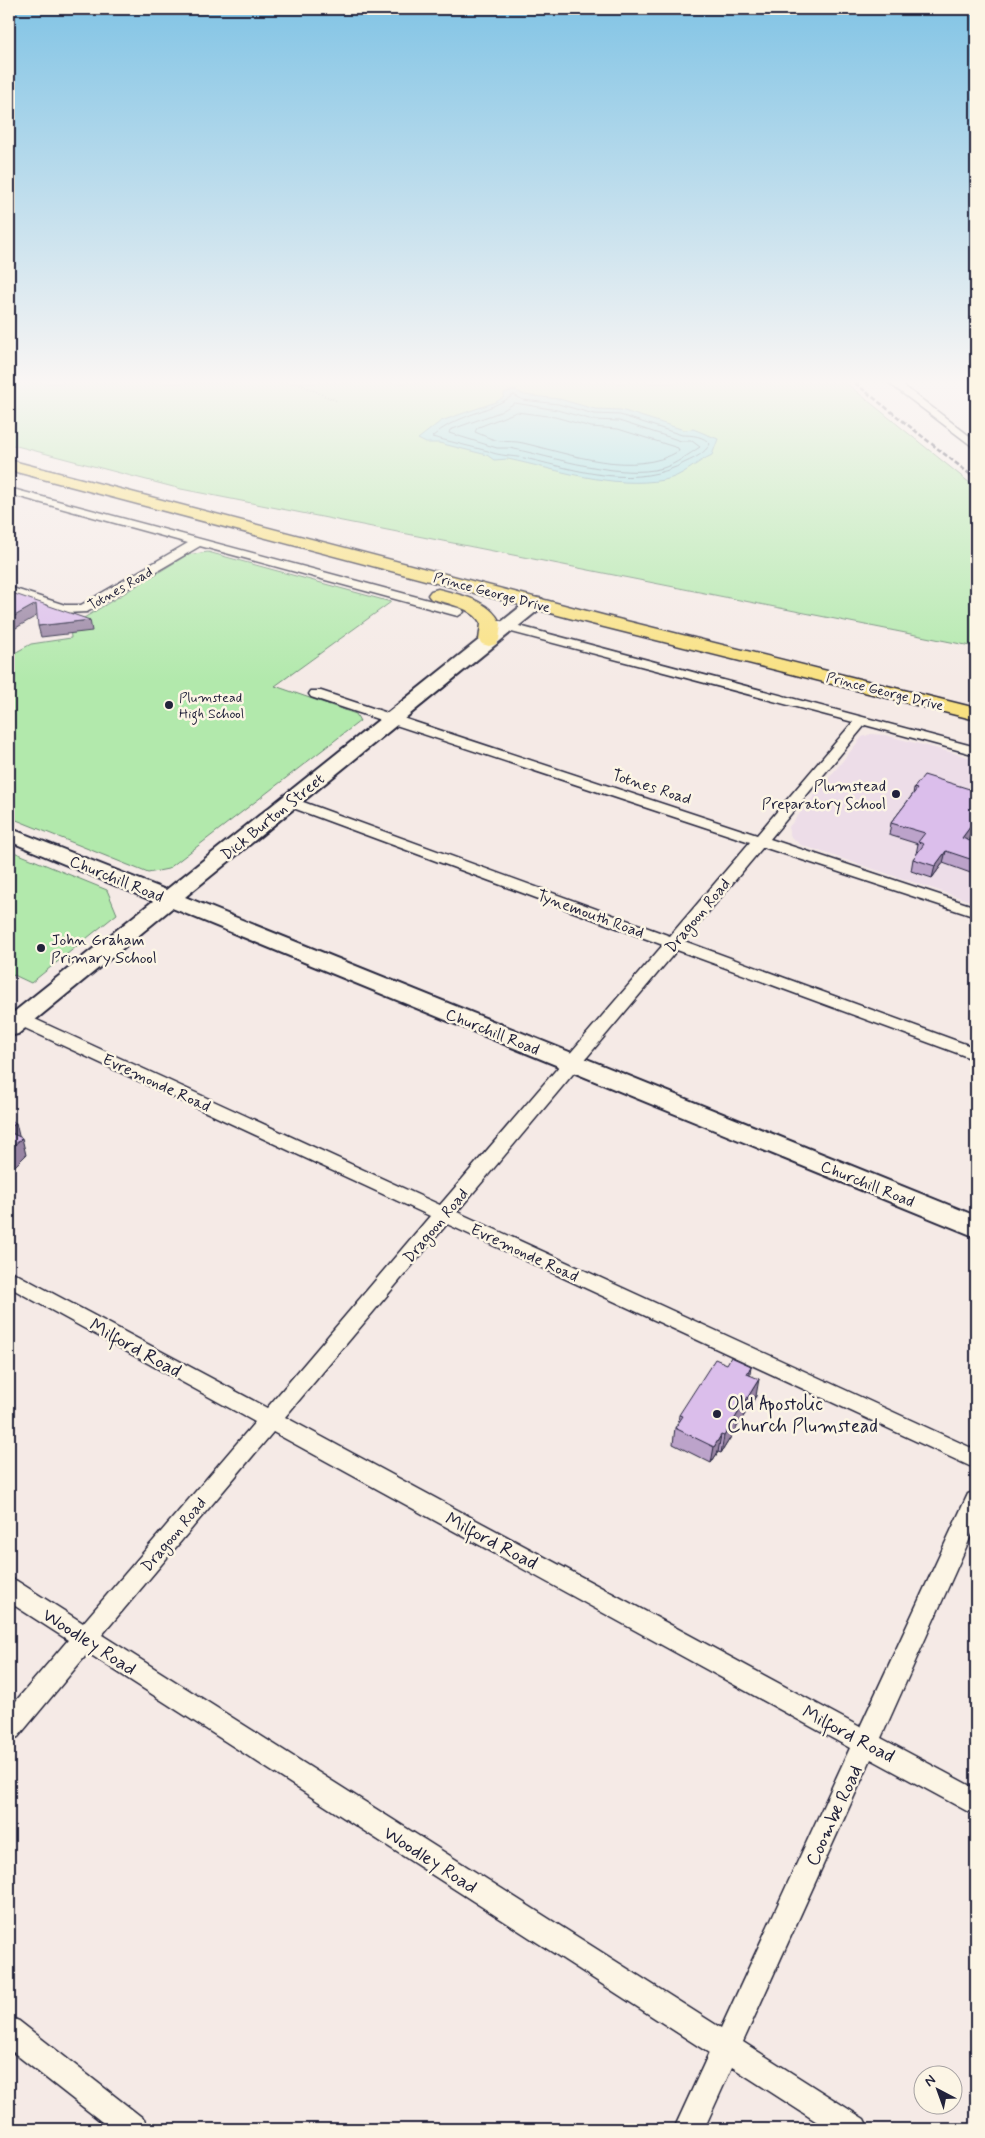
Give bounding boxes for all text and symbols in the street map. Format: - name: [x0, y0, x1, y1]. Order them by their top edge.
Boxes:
- street label: Totnes Road: [85, 563, 156, 615]
- street label: Prince George Drive: [431, 569, 552, 617]
- street label: Prince George Drive: [824, 669, 945, 715]
- place label: Plumstead High School: [179, 689, 244, 725]
- marker: Plumstead High School: [163, 699, 175, 711]
- street label: Totnes Road: [609, 765, 694, 810]
- street label: Dick Burton Street: [217, 769, 329, 866]
- place label: Plumstead Preparatory School: [762, 776, 886, 815]
- marker: Plumstead Preparatory School: [890, 788, 902, 800]
- street label: Churchill Road: [66, 851, 167, 908]
- street label: Dragoon Road: [661, 874, 736, 958]
- street label: Tynemouth Road: [534, 885, 647, 944]
- place label: John Graham Primary School: [51, 930, 157, 969]
- marker: John Graham Primary School: [35, 942, 47, 954]
- street label: Churchill Road: [442, 1004, 543, 1061]
- street label: Evremonde Road: [99, 1049, 214, 1118]
- street label: Churchill Road: [817, 1156, 918, 1213]
- street label: Dragoon Road: [399, 1184, 474, 1268]
- street label: Evremonde Road: [467, 1219, 582, 1288]
- street label: Milford Road: [84, 1313, 186, 1386]
- place label: Old Apostolic Church Plumstead: [727, 1392, 878, 1439]
- marker: Old Apostolic Church Plumstead: [711, 1408, 723, 1420]
- street label: Dragoon Road: [137, 1493, 212, 1577]
- street label: Milford Road: [439, 1507, 542, 1579]
- street label: Woodley Road: [37, 1603, 141, 1683]
- street label: Milford Road: [796, 1700, 899, 1772]
- street label: Coombe Road: [800, 1761, 869, 1870]
- street label: Woodley Road: [378, 1821, 482, 1901]
- north arrow: [912, 2066, 962, 2116]
- text: N: [921, 2071, 940, 2091]

